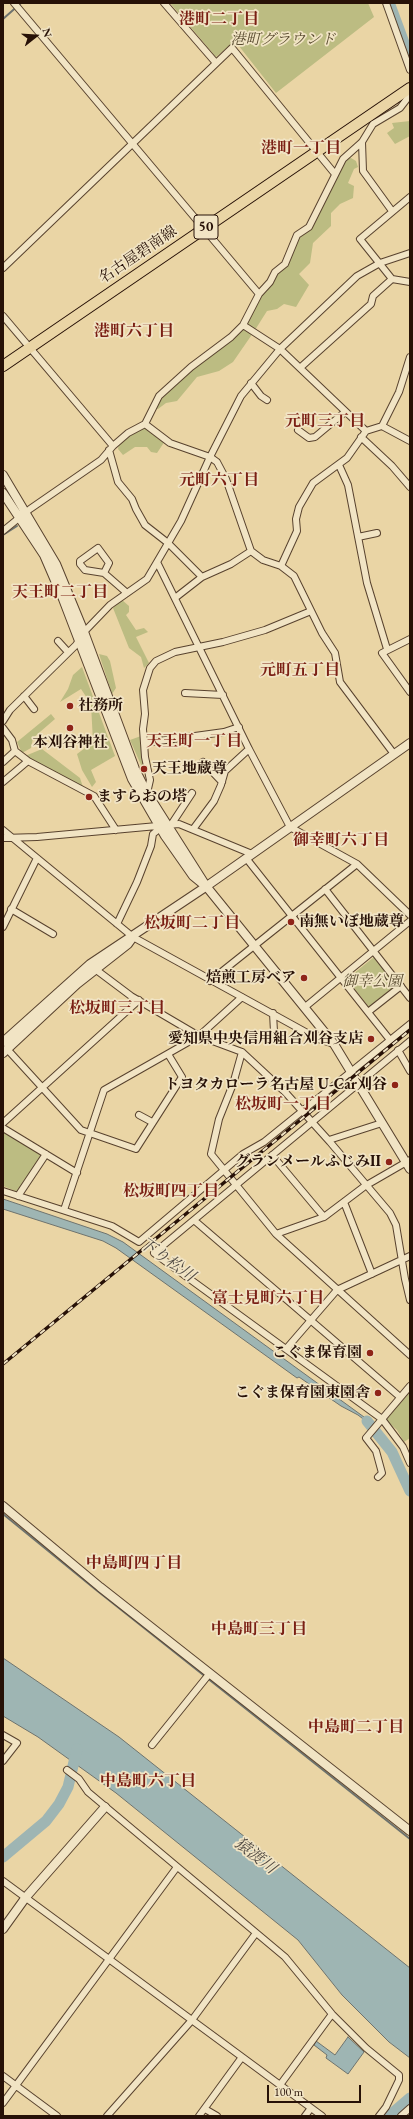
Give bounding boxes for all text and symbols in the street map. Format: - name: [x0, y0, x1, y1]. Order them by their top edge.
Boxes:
- district label: 港町二丁目: [179, 10, 259, 30]
- north arrow: [16, 16, 56, 56]
- text: N: [39, 26, 55, 39]
- park label: 港町グラウンド: [231, 31, 335, 49]
- district label: 港町一丁目: [261, 139, 341, 159]
- road number: 50: [194, 215, 218, 239]
- street label: 名古屋碧南線: [96, 222, 180, 288]
- district label: 港町六丁目: [94, 322, 174, 342]
- district label: 元町三丁目: [285, 412, 365, 432]
- district label: 元町六丁目: [179, 471, 259, 491]
- district label: 天王町二丁目: [12, 583, 108, 603]
- district label: 元町五丁目: [260, 661, 340, 681]
- place label: 社務所: [78, 697, 123, 715]
- marker: 社務所: [65, 701, 75, 711]
- marker: 本刈谷神社: [65, 723, 75, 733]
- district label: 天王町一丁目: [146, 732, 242, 752]
- place label: 本刈谷神社: [33, 734, 107, 752]
- place label: 天王地蔵尊: [152, 760, 227, 778]
- marker: 天王地蔵尊: [139, 764, 149, 774]
- place label: ますらおの塔: [97, 788, 187, 806]
- marker: ますらおの塔: [84, 792, 94, 802]
- district label: 御幸町六丁目: [293, 831, 389, 851]
- place label: 南無いぼ地蔵尊: [299, 913, 404, 931]
- district label: 松坂町二丁目: [144, 914, 240, 934]
- marker: 南無いぼ地蔵尊: [286, 917, 296, 927]
- place label: 焙煎工房ベア: [206, 969, 296, 987]
- marker: 焙煎工房ベア: [299, 973, 309, 983]
- park label: 御幸公園: [342, 973, 402, 991]
- district label: 松坂町三丁目: [69, 999, 165, 1019]
- place label: 愛知県中央信用組合刈谷支店: [168, 1030, 363, 1048]
- marker: 愛知県中央信用組合刈谷支店: [366, 1034, 376, 1044]
- place label: トヨタカローラ名古屋 U-Car刈谷: [164, 1076, 387, 1094]
- marker: トヨタカローラ名古屋 U-Car刈谷: [390, 1080, 400, 1090]
- district label: 松坂町一丁目: [235, 1095, 331, 1115]
- place label: グランメールふじみII: [235, 1153, 381, 1171]
- marker: グランメールふじみII: [384, 1157, 394, 1167]
- district label: 松坂町四丁目: [123, 1182, 219, 1202]
- water label: 下り松川: [135, 1234, 199, 1286]
- district label: 富士見町六丁目: [212, 1289, 324, 1309]
- place label: こぐま保育園: [272, 1344, 362, 1362]
- marker: こぐま保育園: [365, 1348, 375, 1358]
- place label: こぐま保育園東園舎: [235, 1384, 370, 1402]
- marker: こぐま保育園東園舎: [373, 1388, 383, 1398]
- district label: 中島町四丁目: [86, 1554, 182, 1574]
- district label: 中島町三丁目: [211, 1620, 307, 1640]
- district label: 中島町二丁目: [308, 1718, 404, 1738]
- district label: 中島町六丁目: [100, 1772, 196, 1792]
- water label: 猿渡川: [230, 1834, 280, 1878]
- scale bar: [269, 2077, 363, 2103]
- text: 100 m: [274, 2084, 303, 2100]

